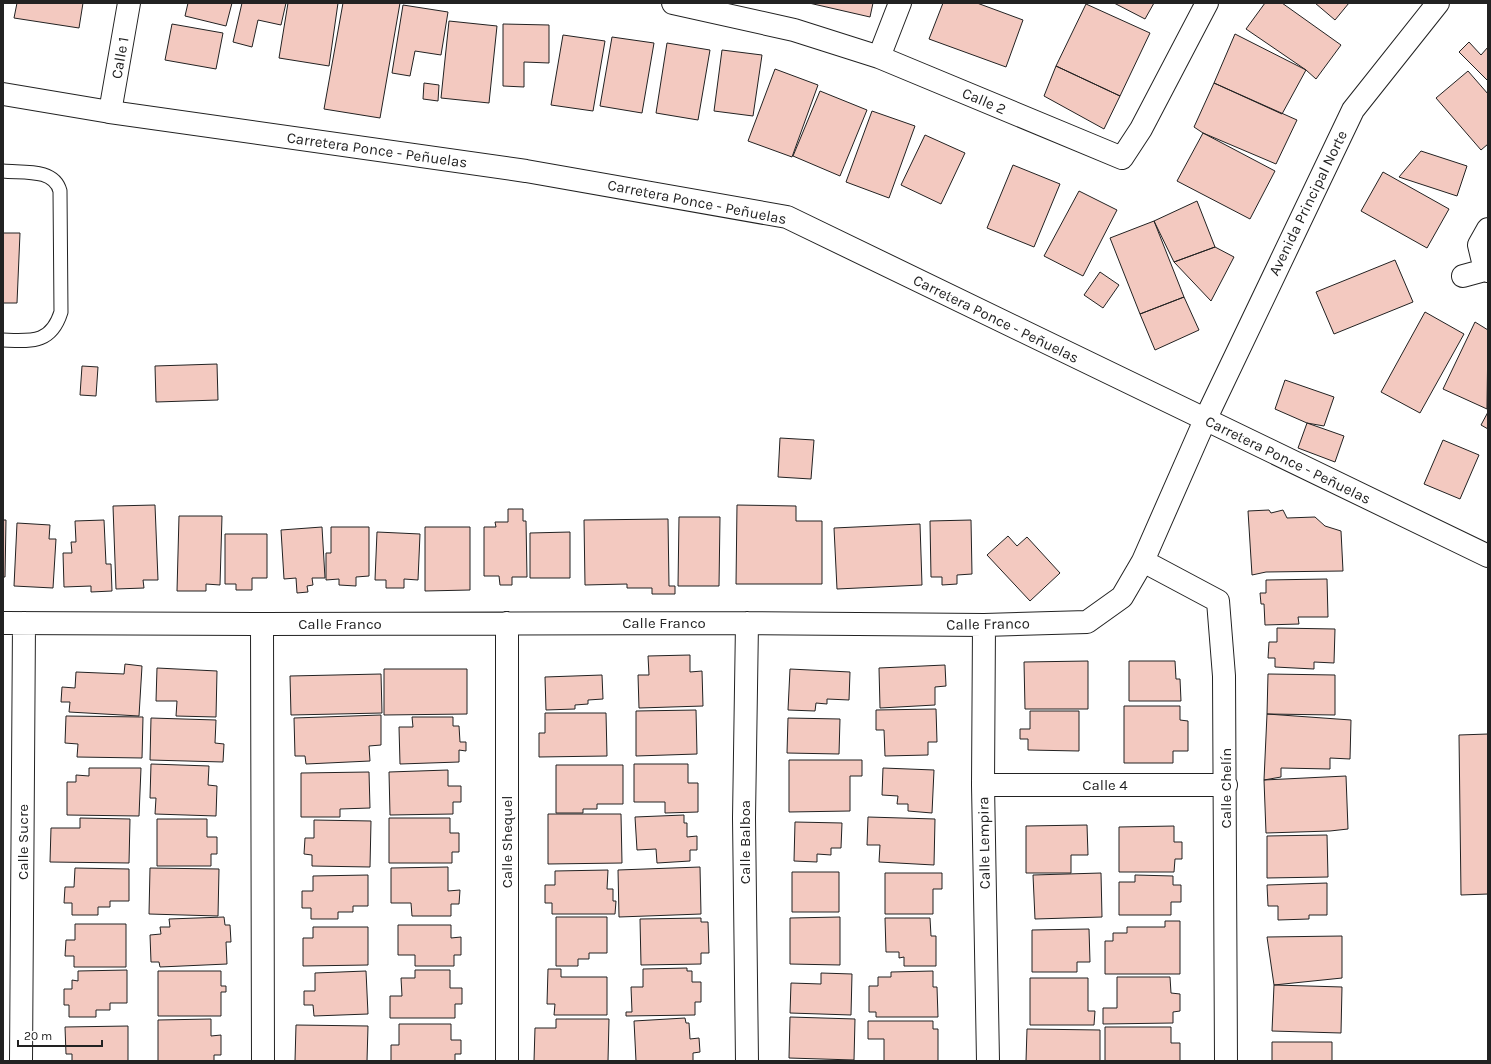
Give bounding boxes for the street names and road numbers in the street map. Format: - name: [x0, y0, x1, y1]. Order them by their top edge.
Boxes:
- street label: Calle 1: [107, 36, 133, 80]
- street label: Calle 2: [959, 84, 1009, 118]
- street label: Avenida Principal Norte: [1265, 127, 1351, 279]
- street label: Carretera Ponce - Peñuelas: [286, 128, 468, 172]
- street label: Carretera Ponce - Peñuelas: [606, 176, 788, 228]
- street label: Carretera Ponce - Peñuelas: [910, 271, 1082, 367]
- street label: Carretera Ponce - Peñuelas: [1202, 412, 1374, 508]
- street label: Calle Franco: [622, 614, 706, 632]
- street label: Calle Franco: [946, 614, 1030, 634]
- street label: Calle Franco: [298, 615, 382, 633]
- street label: Calle Chelín: [1217, 748, 1235, 828]
- street label: Calle 4: [1082, 776, 1128, 794]
- street label: Calle Shequel: [498, 796, 516, 888]
- street label: Calle Lempira: [974, 796, 994, 890]
- street label: Calle Balboa: [736, 800, 754, 884]
- street label: Calle Sucre: [14, 804, 32, 880]

